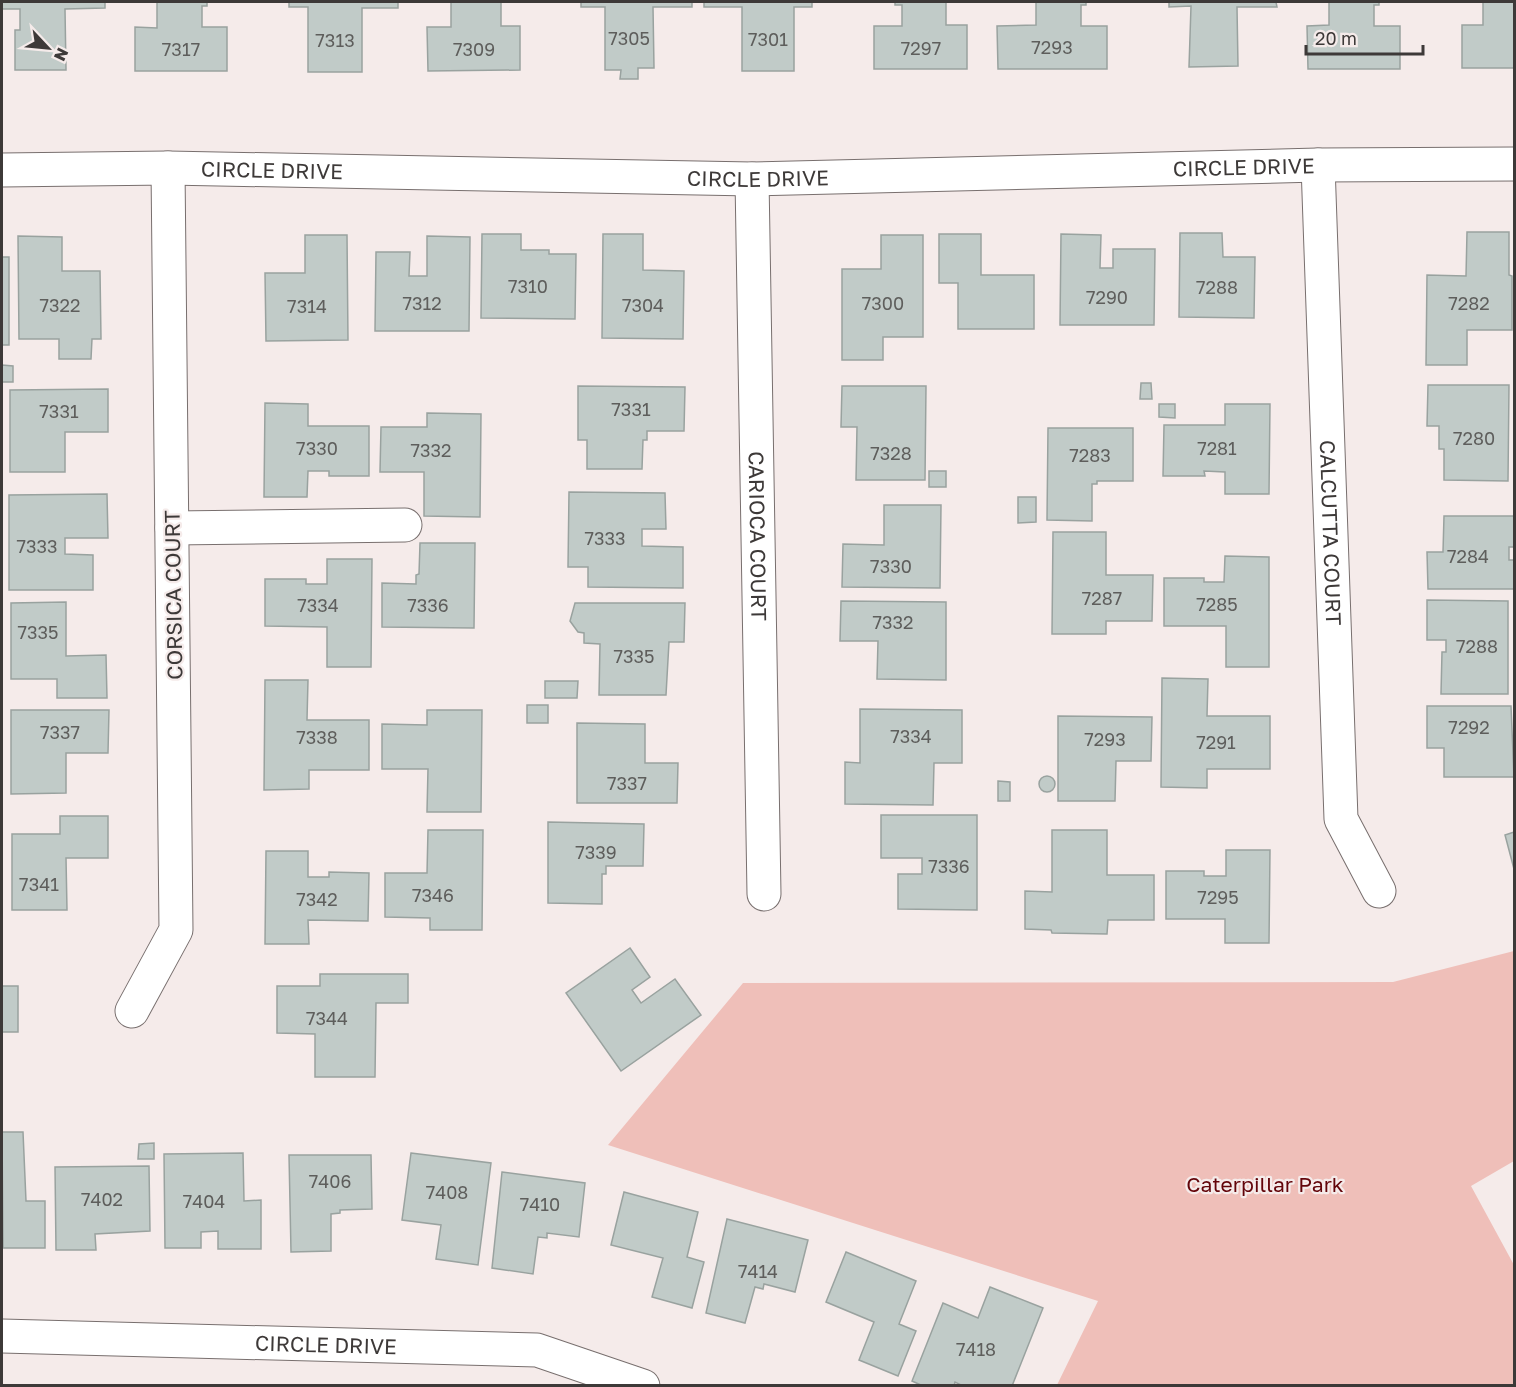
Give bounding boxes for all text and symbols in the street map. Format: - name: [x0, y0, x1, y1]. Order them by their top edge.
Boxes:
- north arrow: [18, 18, 78, 78]
- scale bar: [1306, 18, 1423, 56]
- house number: 7305: [608, 27, 650, 49]
- text: 20 m: [1315, 27, 1357, 49]
- house number: 7301: [748, 28, 788, 50]
- house number: 7313: [315, 29, 355, 51]
- house number: 7293: [1031, 36, 1073, 58]
- house number: 7297: [901, 37, 941, 59]
- house number: 7317: [162, 38, 200, 60]
- house number: 7309: [453, 38, 495, 60]
- text: N: [50, 45, 73, 64]
- street label: CIRCLE DRIVE: [1172, 152, 1315, 182]
- street label: CIRCLE DRIVE: [201, 156, 343, 184]
- street label: CIRCLE DRIVE: [687, 164, 829, 192]
- house number: 7310: [508, 275, 548, 297]
- house number: 7288: [1196, 276, 1238, 298]
- house number: 7290: [1086, 286, 1128, 308]
- house number: 7312: [402, 292, 442, 314]
- house number: 7300: [862, 292, 904, 314]
- house number: 7282: [1448, 292, 1490, 314]
- house number: 7322: [40, 294, 80, 316]
- house number: 7304: [622, 294, 664, 316]
- house number: 7314: [287, 295, 327, 317]
- house number: 7331: [611, 398, 651, 420]
- house number: 7331: [39, 400, 79, 422]
- house number: 7280: [1453, 427, 1495, 449]
- house number: 7330: [296, 437, 338, 459]
- house number: 7281: [1197, 437, 1237, 459]
- house number: 7332: [410, 439, 452, 461]
- street label: CALCUTTA COURT: [1315, 440, 1347, 626]
- house number: 7328: [870, 442, 912, 464]
- house number: 7283: [1069, 444, 1111, 466]
- street label: CARIOCA COURT: [744, 451, 772, 621]
- street label: CORSICA COURT: [159, 510, 187, 680]
- house number: 7333: [584, 527, 626, 549]
- house number: 7333: [16, 535, 58, 557]
- house number: 7284: [1447, 545, 1489, 567]
- house number: 7330: [870, 555, 912, 577]
- house number: 7287: [1082, 587, 1122, 609]
- house number: 7285: [1196, 593, 1238, 615]
- house number: 7334: [297, 594, 339, 616]
- house number: 7336: [407, 594, 449, 616]
- house number: 7332: [872, 611, 914, 633]
- house number: 7335: [17, 621, 59, 643]
- house number: 7288: [1456, 635, 1498, 657]
- house number: 7335: [613, 645, 655, 667]
- house number: 7292: [1448, 716, 1490, 738]
- house number: 7337: [40, 721, 80, 743]
- house number: 7334: [890, 725, 932, 747]
- house number: 7338: [296, 726, 338, 748]
- house number: 7293: [1084, 728, 1126, 750]
- house number: 7291: [1196, 731, 1236, 753]
- house number: 7337: [607, 772, 647, 794]
- house number: 7339: [575, 841, 617, 863]
- house number: 7336: [928, 855, 970, 877]
- house number: 7341: [19, 873, 59, 895]
- house number: 7346: [412, 884, 454, 906]
- house number: 7295: [1197, 886, 1239, 908]
- house number: 7342: [296, 888, 338, 910]
- house number: 7344: [306, 1007, 348, 1029]
- house number: 7406: [309, 1170, 351, 1192]
- park label: Caterpillar Park: [1186, 1171, 1344, 1197]
- house number: 7408: [426, 1181, 468, 1203]
- house number: 7402: [81, 1188, 123, 1210]
- house number: 7404: [183, 1190, 225, 1212]
- house number: 7410: [520, 1193, 560, 1215]
- house number: 7414: [738, 1260, 778, 1282]
- street label: CIRCLE DRIVE: [255, 1330, 397, 1359]
- house number: 7418: [956, 1338, 996, 1360]

